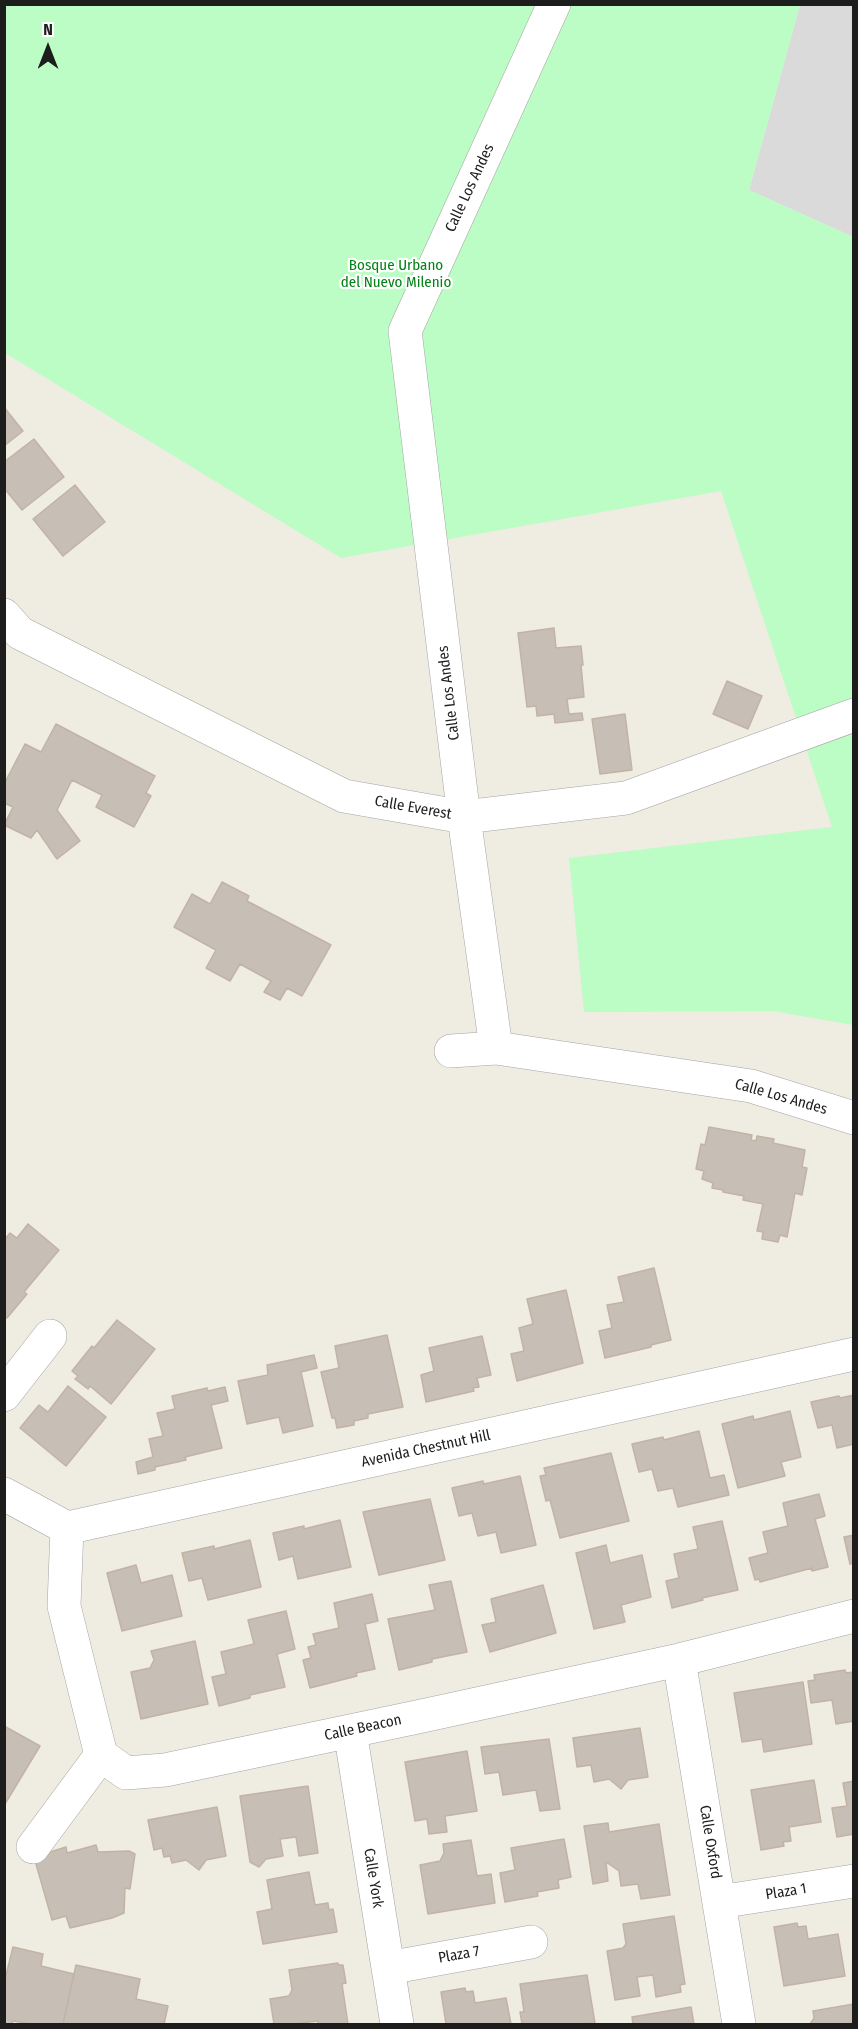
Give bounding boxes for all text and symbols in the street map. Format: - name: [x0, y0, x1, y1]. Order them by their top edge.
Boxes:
- north arrow: [18, 18, 78, 78]
- text: N: [43, 20, 53, 39]
- street label: Calle Los Andes: [442, 141, 498, 235]
- park label: Bosque Urbano del Nuevo Milenio: [341, 257, 451, 292]
- street label: Calle Los Andes: [434, 645, 464, 741]
- street label: Calle Everest: [373, 792, 453, 824]
- street label: Calle Los Andes: [733, 1075, 829, 1119]
- street label: Avenida Chestnut Hill: [360, 1427, 492, 1471]
- street label: Calle Beacon: [323, 1711, 403, 1745]
- street label: Calle Oxford: [695, 1804, 725, 1880]
- street label: Calle York: [359, 1847, 387, 1909]
- street label: Plaza 1: [764, 1880, 808, 1904]
- street label: Plaza 7: [437, 1943, 481, 1967]

